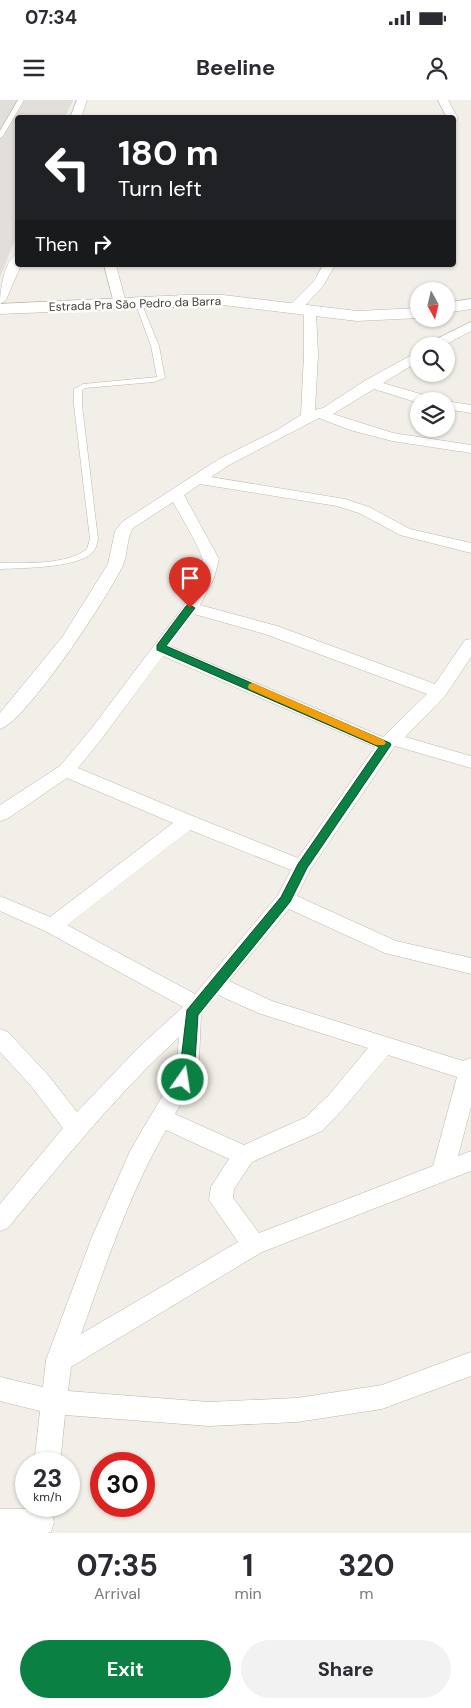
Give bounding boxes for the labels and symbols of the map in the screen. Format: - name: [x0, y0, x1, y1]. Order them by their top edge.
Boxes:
- north arrow: [410, 282, 455, 328]
- street label: Estrada Pra São Pedro da Barra: [49, 293, 221, 315]
- pin: [169, 557, 211, 608]
- position arrow: [156, 1053, 208, 1105]
- speed limit sign: 30: [90, 1452, 155, 1517]

